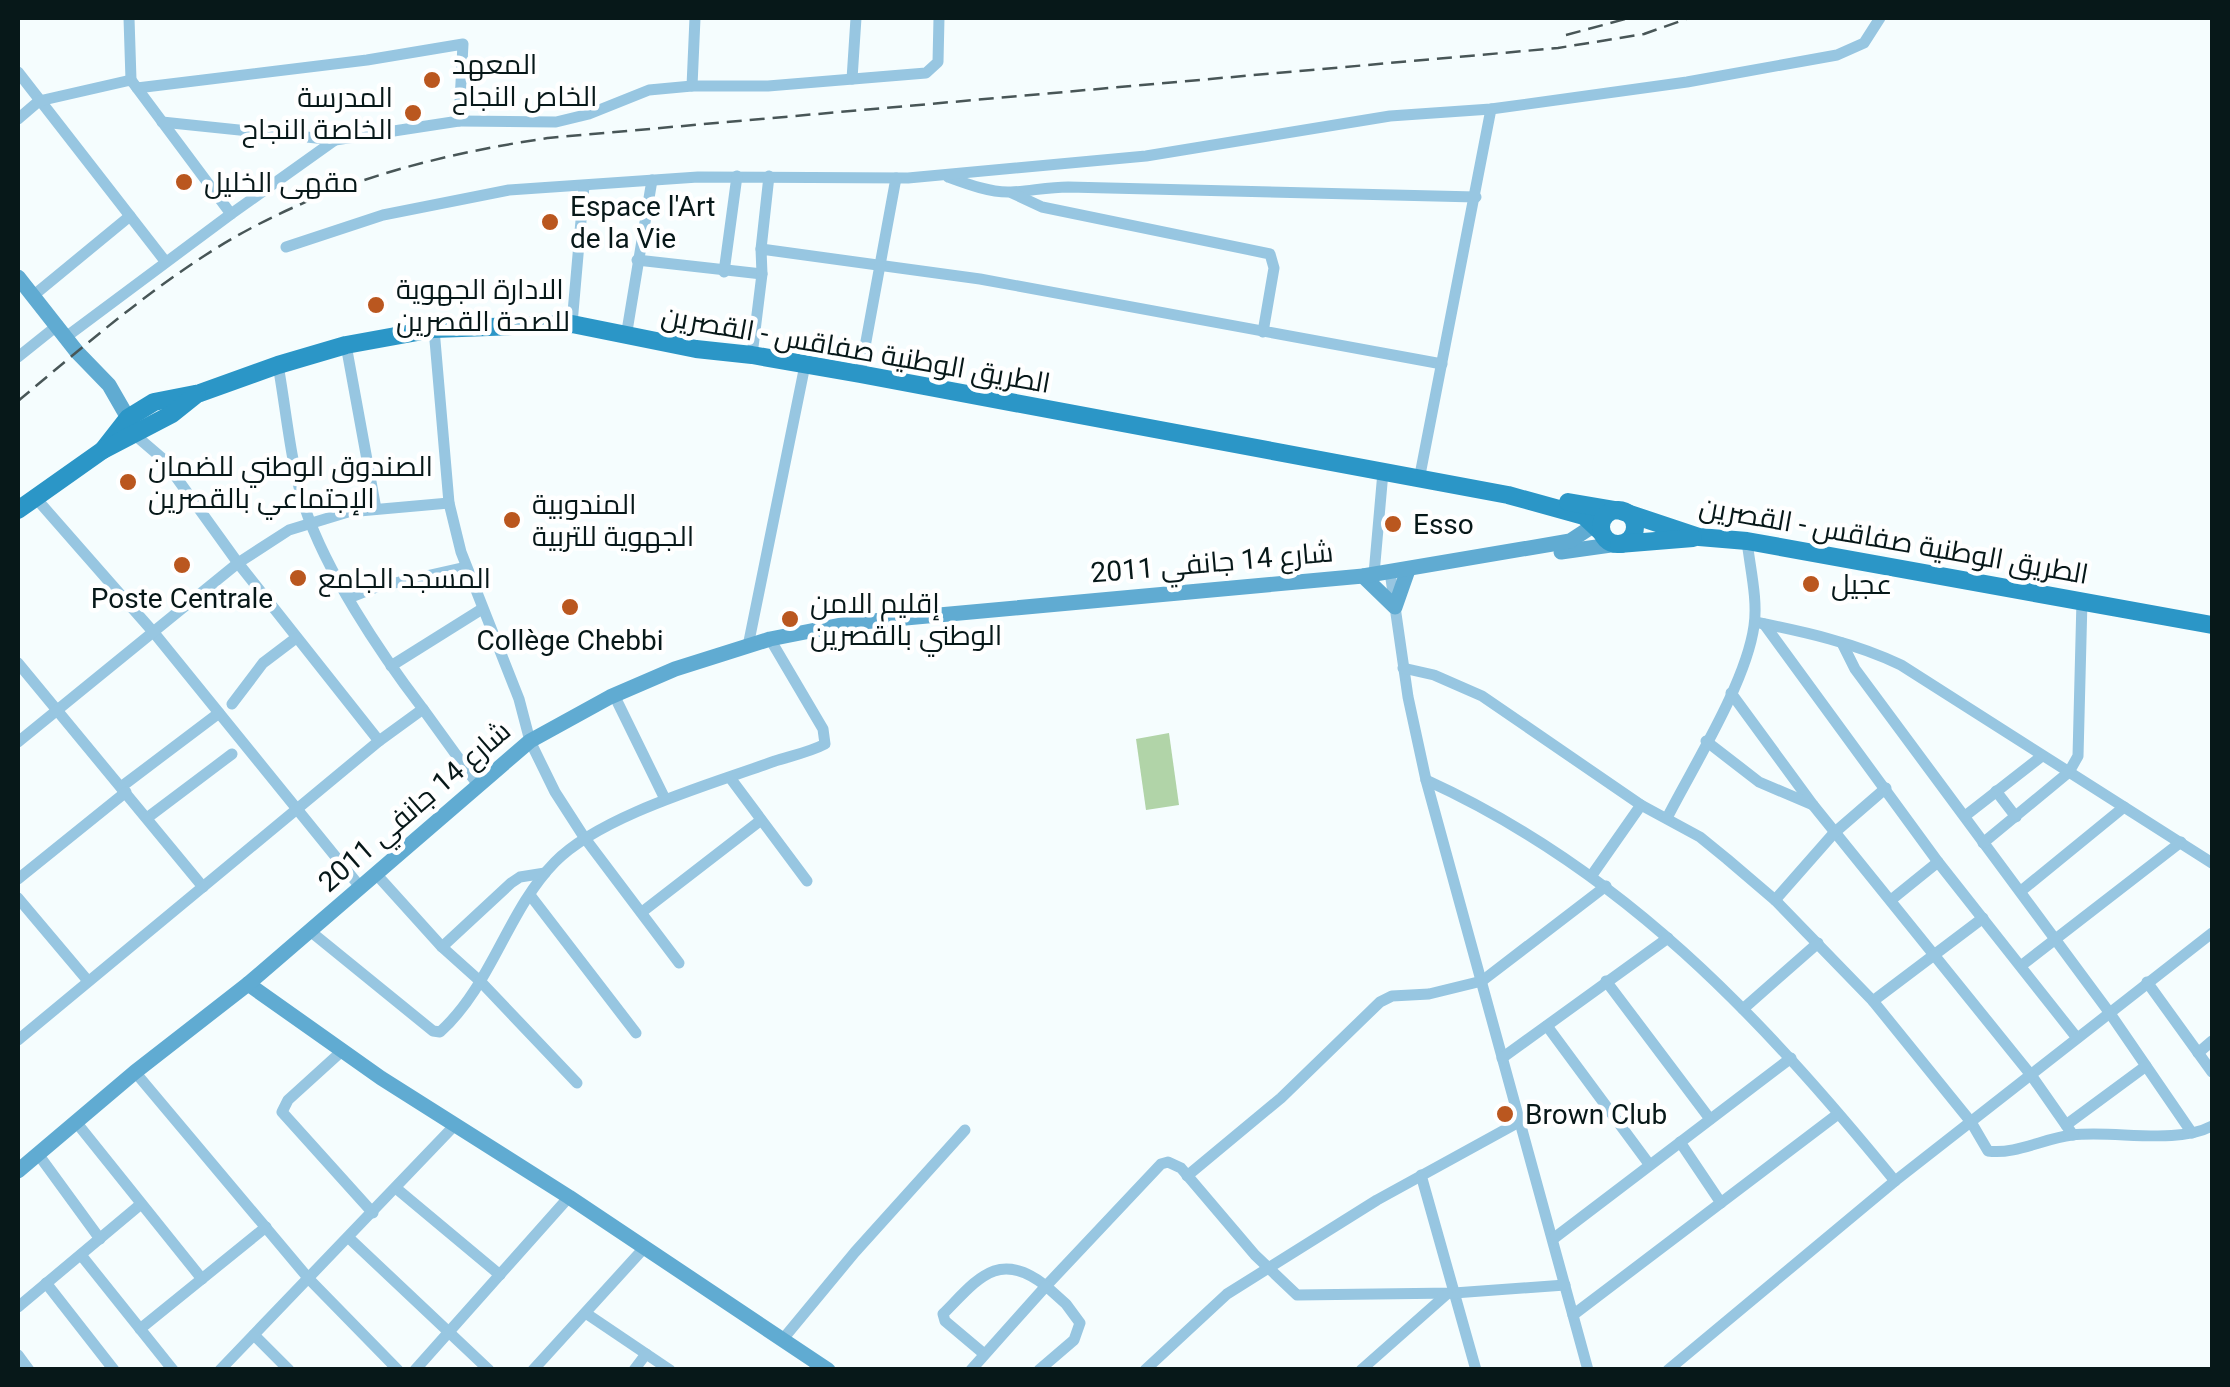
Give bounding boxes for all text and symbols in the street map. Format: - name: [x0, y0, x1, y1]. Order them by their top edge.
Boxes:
- place label: المعهد الخاص النجاح: [452, 48, 598, 115]
- marker: المعهد الخاص النجاح: [421, 69, 443, 91]
- place label: المدرسة الخاصة النجاح: [242, 81, 393, 148]
- marker: المدرسة الخاصة النجاح: [402, 102, 424, 124]
- place label: مقهى الخليل: [204, 166, 359, 199]
- marker: مقهى الخليل: [173, 171, 195, 193]
- place label: Espace l'Art de la Vie: [570, 190, 715, 255]
- marker: Espace l'Art de la Vie: [539, 211, 561, 233]
- place label: الادارة الجهوية للصحة القصرين: [396, 273, 570, 338]
- marker: الادارة الجهوية للصحة القصرين: [365, 294, 387, 316]
- street label: الطريق الوطنية صفاقس - القصرين: [659, 299, 1053, 400]
- place label: الصندوق الوطني للضمان الإجتماعي بالقصرين: [148, 450, 433, 520]
- marker: الصندوق الوطني للضمان الإجتماعي بالقصرين: [117, 471, 139, 493]
- place label: المندوبية الجهوية للتربية: [532, 488, 694, 553]
- street label: الطريق الوطنية صفاقس - القصرين: [1697, 490, 2091, 591]
- place label: Esso: [1413, 508, 1474, 541]
- marker: المندوبية الجهوية للتربية: [501, 509, 523, 531]
- marker: Esso: [1382, 513, 1404, 535]
- street label: شارع 14 جانفي 2011: [1089, 535, 1335, 595]
- marker: Poste Centrale: [171, 554, 193, 576]
- place label: المسجد الجامع: [318, 562, 491, 597]
- marker: المسجد الجامع: [287, 567, 309, 589]
- place label: عجيل: [1831, 568, 1892, 601]
- marker: عجيل: [1800, 573, 1822, 595]
- place label: Poste Centrale: [91, 582, 273, 615]
- place label: إقليم الامن الوطني بالقصرين: [810, 587, 1002, 657]
- marker: Collège Chebbi: [559, 596, 581, 618]
- marker: إقليم الامن الوطني بالقصرين: [779, 608, 801, 630]
- place label: Collège Chebbi: [477, 624, 663, 657]
- street label: شارع 14 جانفي 2011: [312, 714, 520, 902]
- place label: Brown Club: [1525, 1098, 1667, 1131]
- marker: Brown Club: [1494, 1103, 1516, 1125]

